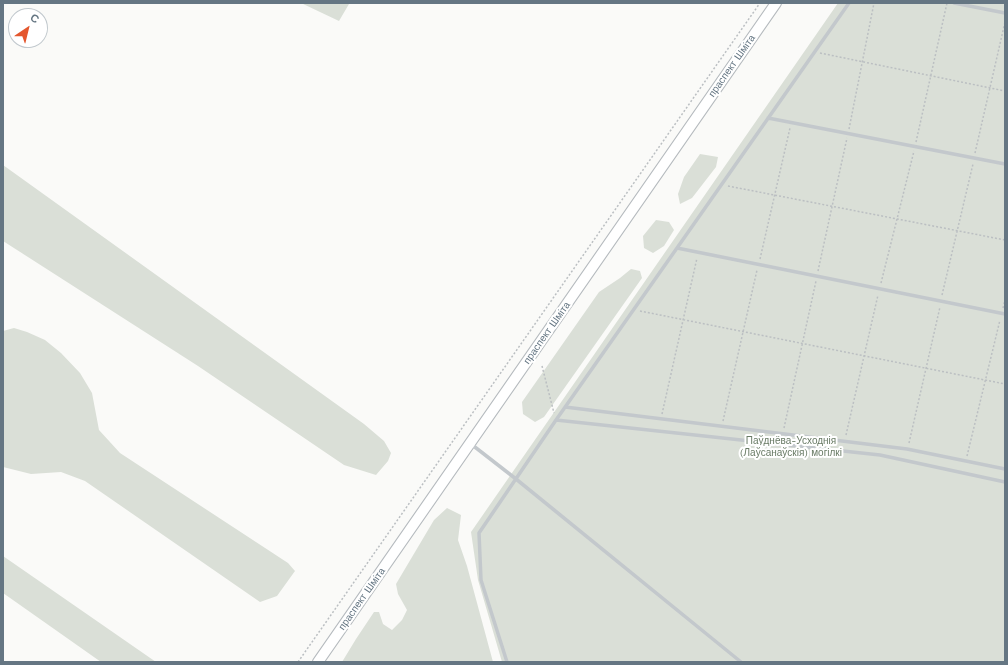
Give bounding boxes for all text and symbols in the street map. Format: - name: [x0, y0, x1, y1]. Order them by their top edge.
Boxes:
- north arrow: [8, 8, 48, 48]
- text: С: [28, 11, 42, 26]
- street label: праспект Шміта: [706, 33, 758, 99]
- street label: праспект Шміта: [521, 300, 573, 366]
- park label: Паўднёва-Усходнія (Лаўсанаўскія) могілкі: [740, 435, 842, 458]
- street label: праспект Шміта: [336, 566, 388, 632]

